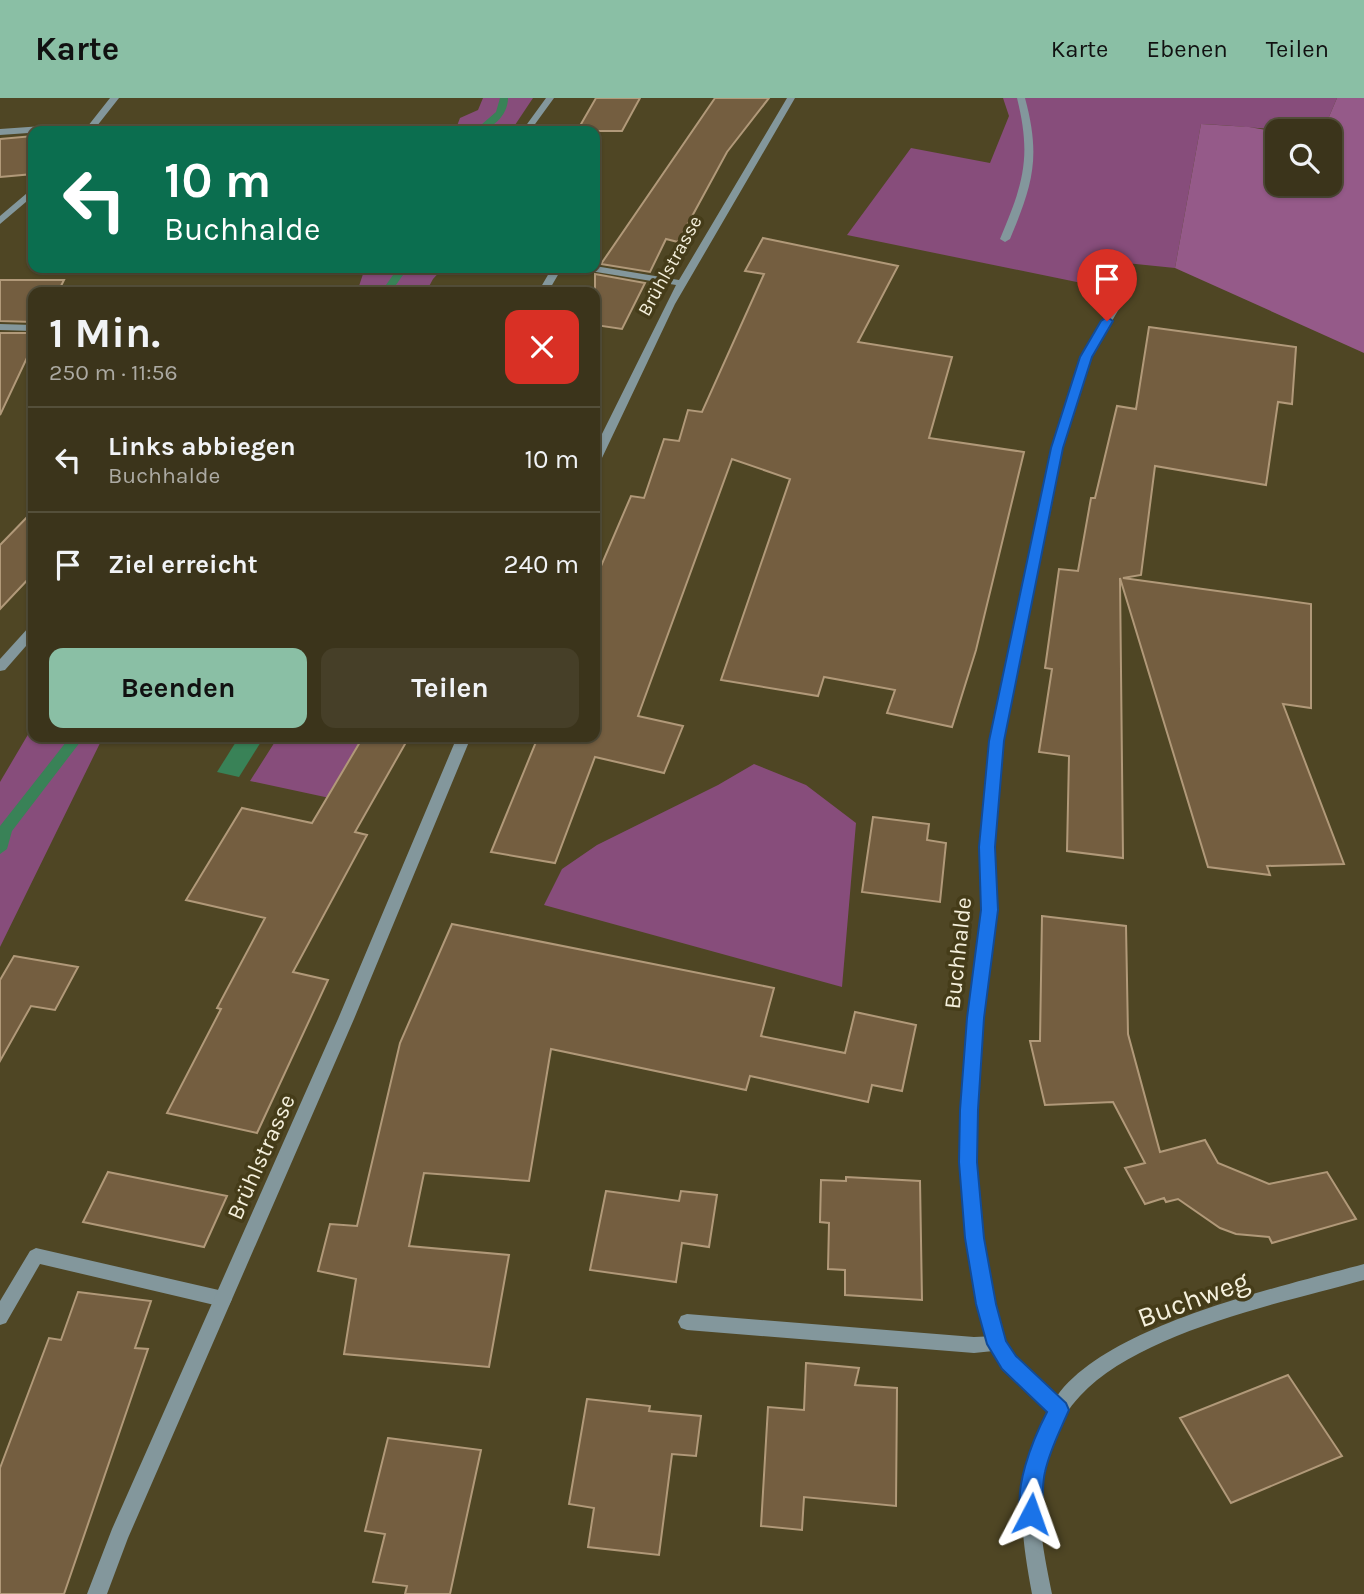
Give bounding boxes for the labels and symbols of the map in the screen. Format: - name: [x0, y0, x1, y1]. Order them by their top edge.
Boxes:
- street label: Brühlstrasse: [633, 212, 707, 320]
- pin: [1077, 249, 1137, 321]
- street label: Buchhalde: [939, 896, 977, 1010]
- street label: Brühlstrasse: [221, 1090, 301, 1224]
- street label: Buchweg: [1133, 1264, 1253, 1334]
- position arrow: [994, 1477, 1068, 1551]

